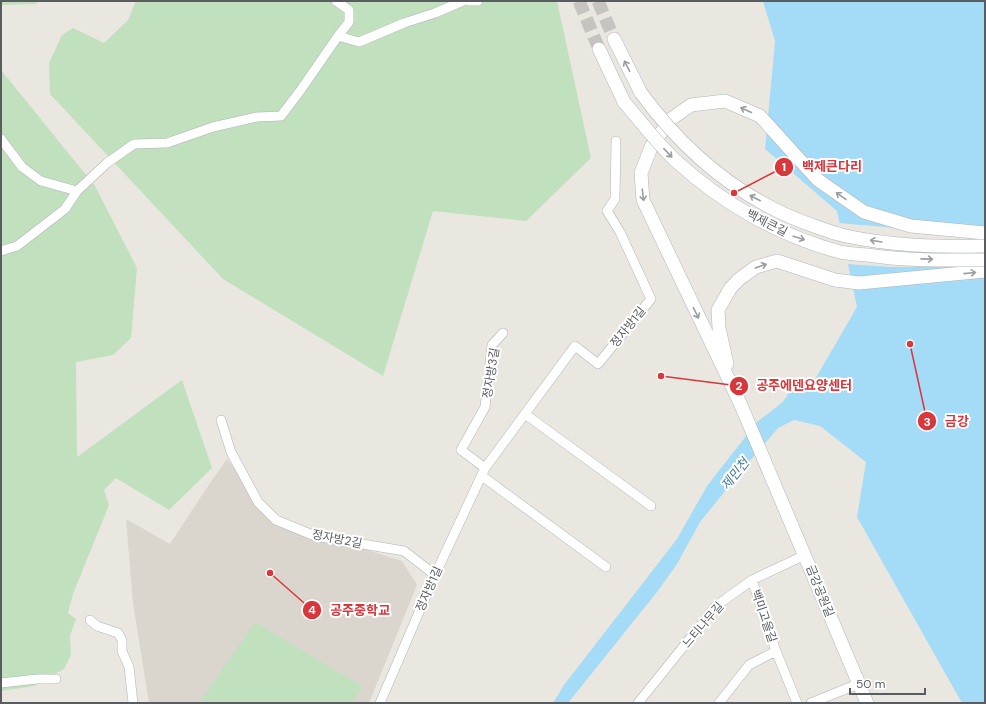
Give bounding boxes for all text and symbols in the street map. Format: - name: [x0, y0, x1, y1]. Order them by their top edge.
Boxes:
- one-way arrow: [623, 61, 630, 73]
- one-way arrow: [740, 106, 752, 113]
- one-way arrow: [663, 147, 672, 157]
- callout: 백제큰다리: [774, 154, 870, 179]
- text: 백제큰다리: [802, 158, 862, 175]
- text: 1: [782, 159, 786, 175]
- one-way arrow: [639, 188, 647, 201]
- one-way arrow: [836, 192, 847, 200]
- one-way arrow: [749, 194, 761, 202]
- street label: 백제큰길: [744, 206, 790, 240]
- one-way arrow: [793, 235, 805, 243]
- one-way arrow: [870, 237, 883, 245]
- one-way arrow: [920, 256, 933, 263]
- one-way arrow: [754, 262, 766, 270]
- one-way arrow: [963, 269, 976, 276]
- street label: 정자방1길: [607, 303, 649, 351]
- one-way arrow: [693, 307, 701, 319]
- street label: 정자방3길: [479, 346, 503, 400]
- callout: 공주에덴요양센터: [729, 373, 860, 398]
- text: 공주에덴요양센터: [756, 377, 852, 394]
- text: 2: [736, 378, 743, 394]
- callout: 금강: [917, 409, 977, 434]
- text: 금강: [945, 413, 969, 430]
- text: 3: [923, 414, 931, 430]
- water label: 제민천: [717, 454, 754, 493]
- street label: 정자방2길: [310, 526, 364, 552]
- street label: 금강공원길: [802, 562, 838, 620]
- street label: 정자방1길: [412, 564, 446, 614]
- street label: 백미고을길: [747, 587, 781, 645]
- callout: 공주중학교: [302, 598, 398, 623]
- street label: 느티나무길: [679, 599, 727, 651]
- text: 4: [308, 602, 316, 618]
- text: 공주중학교: [330, 602, 390, 619]
- scale bar: [850, 670, 925, 696]
- text: 50 m: [856, 676, 885, 692]

